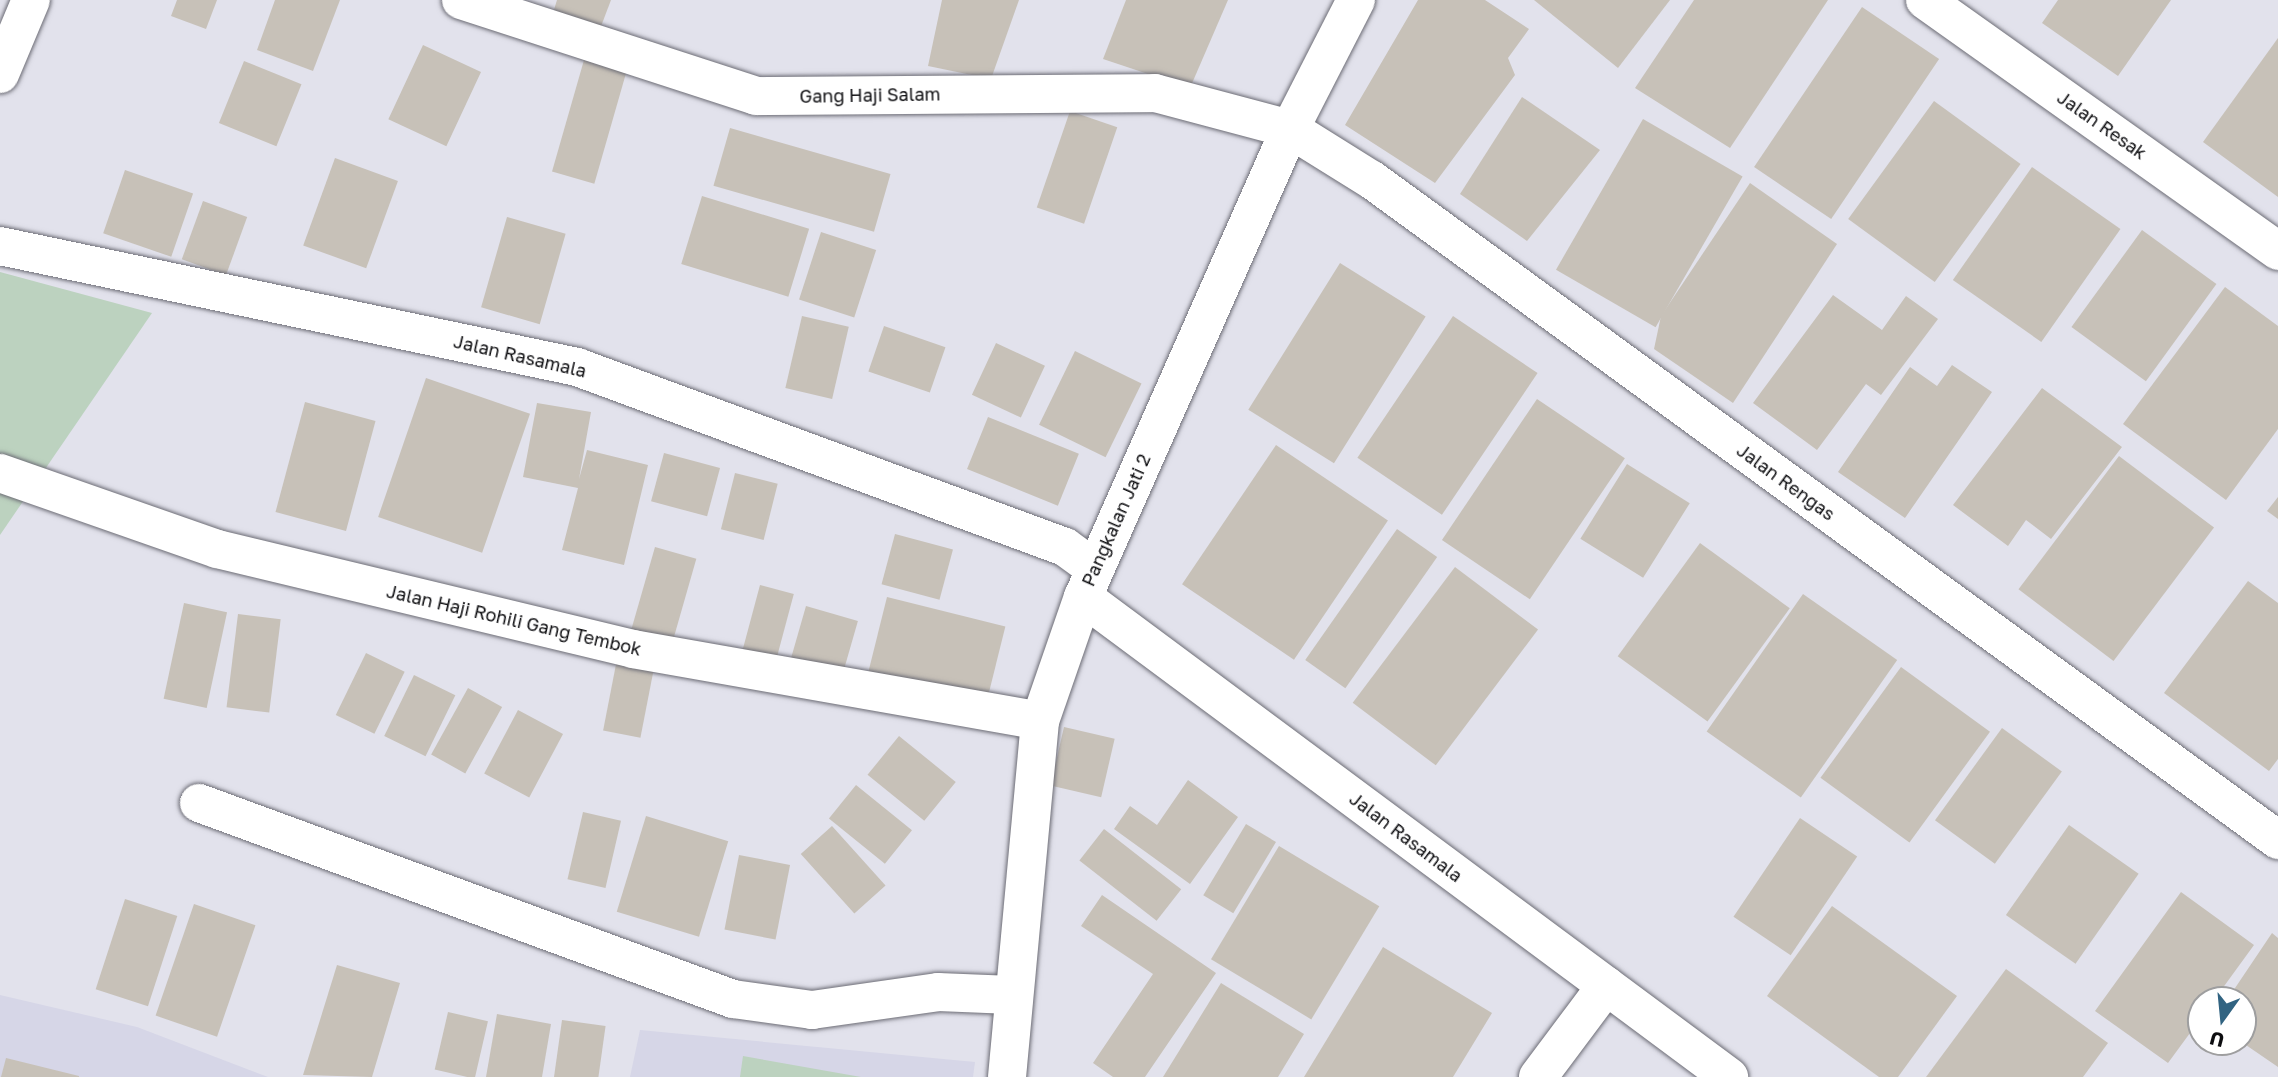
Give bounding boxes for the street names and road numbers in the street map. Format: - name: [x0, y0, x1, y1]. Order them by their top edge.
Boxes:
- street label: Gang Haji Salam: [799, 83, 941, 107]
- street label: Jalan Resak: [2053, 86, 2151, 164]
- street label: Jalan Rasamala: [451, 330, 589, 382]
- street label: Jalan Rengas: [1733, 439, 1839, 525]
- street label: Pangkalan Jati 2: [1077, 451, 1155, 589]
- street label: Jalan Haji Rohili Gang Tembok: [384, 580, 644, 660]
- street label: Jalan Rasamala: [1345, 788, 1467, 886]

